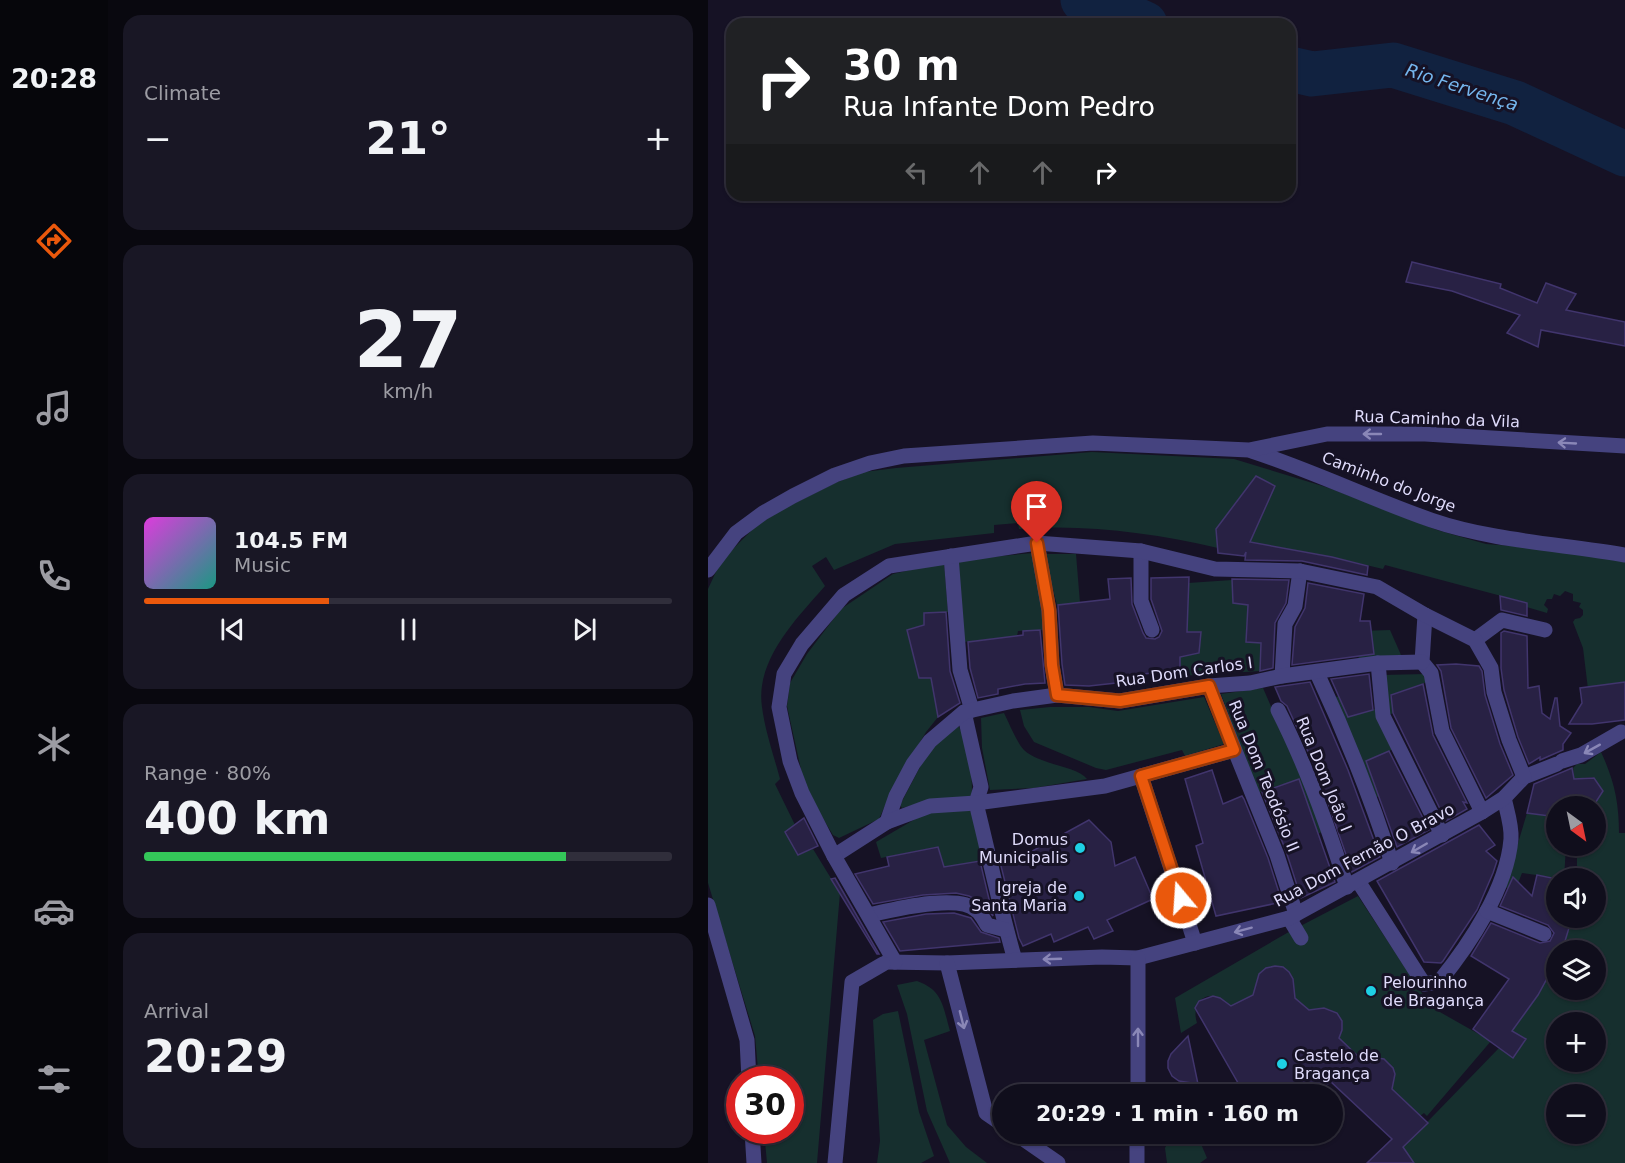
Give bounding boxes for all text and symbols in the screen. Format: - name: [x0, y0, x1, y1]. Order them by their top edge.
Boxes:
- text: 30 m: [843, 41, 960, 90]
- icon: right: [744, 42, 822, 120]
- water label: Rio Fervença: [1403, 59, 1521, 115]
- text: 20:28: [11, 63, 97, 94]
- text: Climate: [144, 81, 221, 105]
- text: Rua Infante Dom Pedro: [843, 91, 1155, 122]
- text: 21°: [365, 112, 451, 165]
- text: −: [144, 119, 172, 158]
- text: +: [644, 119, 672, 158]
- icon: left: [900, 156, 933, 189]
- icon: ahead: [963, 156, 996, 189]
- icon: ahead: [1026, 156, 1059, 189]
- icon: right: [1089, 156, 1122, 189]
- icon: directions: [33, 220, 75, 262]
- text: 27: [354, 295, 462, 385]
- text: km/h: [383, 379, 433, 403]
- icon: music: [33, 387, 75, 429]
- street label: Rua Caminho da Vila: [1354, 407, 1520, 431]
- one-way arrow: [1362, 428, 1382, 440]
- one-way arrow: [1557, 438, 1577, 449]
- street label: Caminho do Jorge: [1319, 448, 1459, 516]
- pin: [1011, 481, 1062, 543]
- icon: arrive: [1020, 490, 1053, 523]
- text: 104.5 FM: [234, 528, 348, 553]
- text: Music: [234, 553, 291, 577]
- icon: phone: [33, 555, 75, 597]
- icon: previous: [216, 613, 249, 646]
- icon: pause: [392, 613, 425, 646]
- icon: next: [568, 613, 601, 646]
- street label: Rua Dom Carlos I: [1114, 653, 1254, 691]
- street label: Rua Dom Teodósio II: [1225, 697, 1303, 855]
- street label: Rua Dom João I: [1292, 714, 1356, 834]
- icon: climate: [33, 723, 75, 765]
- one-way arrow: [1584, 743, 1601, 755]
- text: Range · 80%: [144, 761, 271, 785]
- text: 400 km: [144, 792, 330, 845]
- north arrow: [1546, 796, 1606, 856]
- map controls: [1546, 796, 1606, 1144]
- street label: Rua Dom Fernão O Bravo: [1270, 799, 1458, 911]
- place label: Domus Municipalis: [979, 830, 1068, 867]
- marker: Domus Municipalis: [1073, 841, 1087, 855]
- one-way arrow: [1410, 843, 1428, 854]
- position arrow: [1149, 866, 1213, 930]
- button: sound: [1546, 868, 1606, 928]
- place label: Igreja de Santa Maria: [971, 878, 1067, 915]
- marker: Igreja de Santa Maria: [1072, 889, 1086, 903]
- icon: car: [33, 890, 75, 932]
- one-way arrow: [1234, 925, 1253, 937]
- button: layers: [1546, 940, 1606, 1000]
- one-way arrow: [1042, 953, 1062, 964]
- place label: Pelourinho de Bragança: [1383, 973, 1484, 1010]
- marker: Pelourinho de Bragança: [1364, 984, 1378, 998]
- text: Arrival: [144, 999, 209, 1023]
- one-way arrow: [956, 1010, 968, 1029]
- button: +: [1546, 1012, 1606, 1072]
- one-way arrow: [1132, 1027, 1144, 1047]
- text: 20:29: [144, 1030, 287, 1083]
- place label: Castelo de Bragança: [1294, 1046, 1379, 1083]
- marker: Castelo de Bragança: [1275, 1057, 1289, 1071]
- icon: filters: [33, 1058, 75, 1100]
- speed limit sign: 30: [726, 1066, 804, 1144]
- button: −: [1546, 1084, 1606, 1144]
- text: 20:29 · 1 min · 160 m: [1036, 1101, 1299, 1126]

